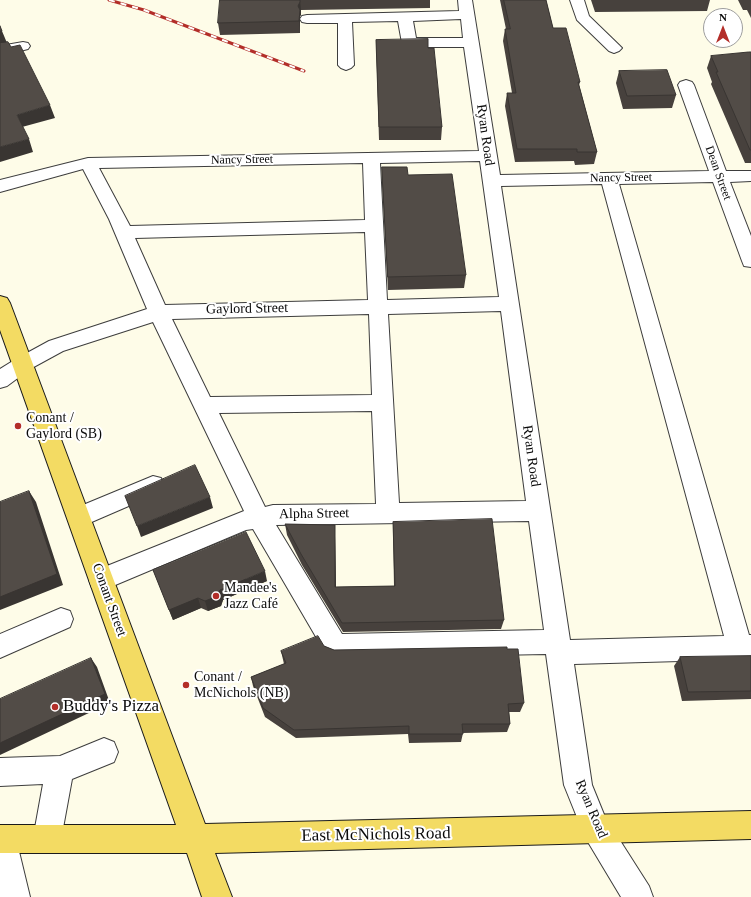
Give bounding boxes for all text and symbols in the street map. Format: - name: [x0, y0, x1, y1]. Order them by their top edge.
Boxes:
- north arrow: [703, 8, 743, 48]
- text: N: [719, 11, 727, 23]
- street label: Ryan Road: [472, 103, 498, 167]
- street label: Dean Street: [702, 144, 734, 202]
- street label: Nancy Street: [211, 152, 273, 168]
- street label: Nancy Street: [590, 170, 652, 186]
- street label: Gaylord Street: [206, 300, 288, 318]
- place label: Conant / Gaylord (SB): [26, 410, 102, 442]
- marker: Conant / Gaylord (SB): [13, 421, 23, 431]
- street label: Ryan Road: [518, 424, 544, 488]
- street label: Alpha Street: [279, 505, 349, 523]
- street label: Conant Street: [88, 561, 130, 639]
- place label: Mandee's Jazz Café: [224, 580, 278, 612]
- marker: Mandee's Jazz Café: [211, 591, 221, 601]
- place label: Conant / McNichols (NB): [194, 669, 288, 702]
- marker: Conant / McNichols (NB): [181, 680, 191, 690]
- place label: Buddy's Pizza: [63, 697, 159, 717]
- marker: Buddy's Pizza: [50, 702, 60, 712]
- street label: Ryan Road: [571, 777, 611, 841]
- street label: East McNichols Road: [301, 823, 451, 847]

